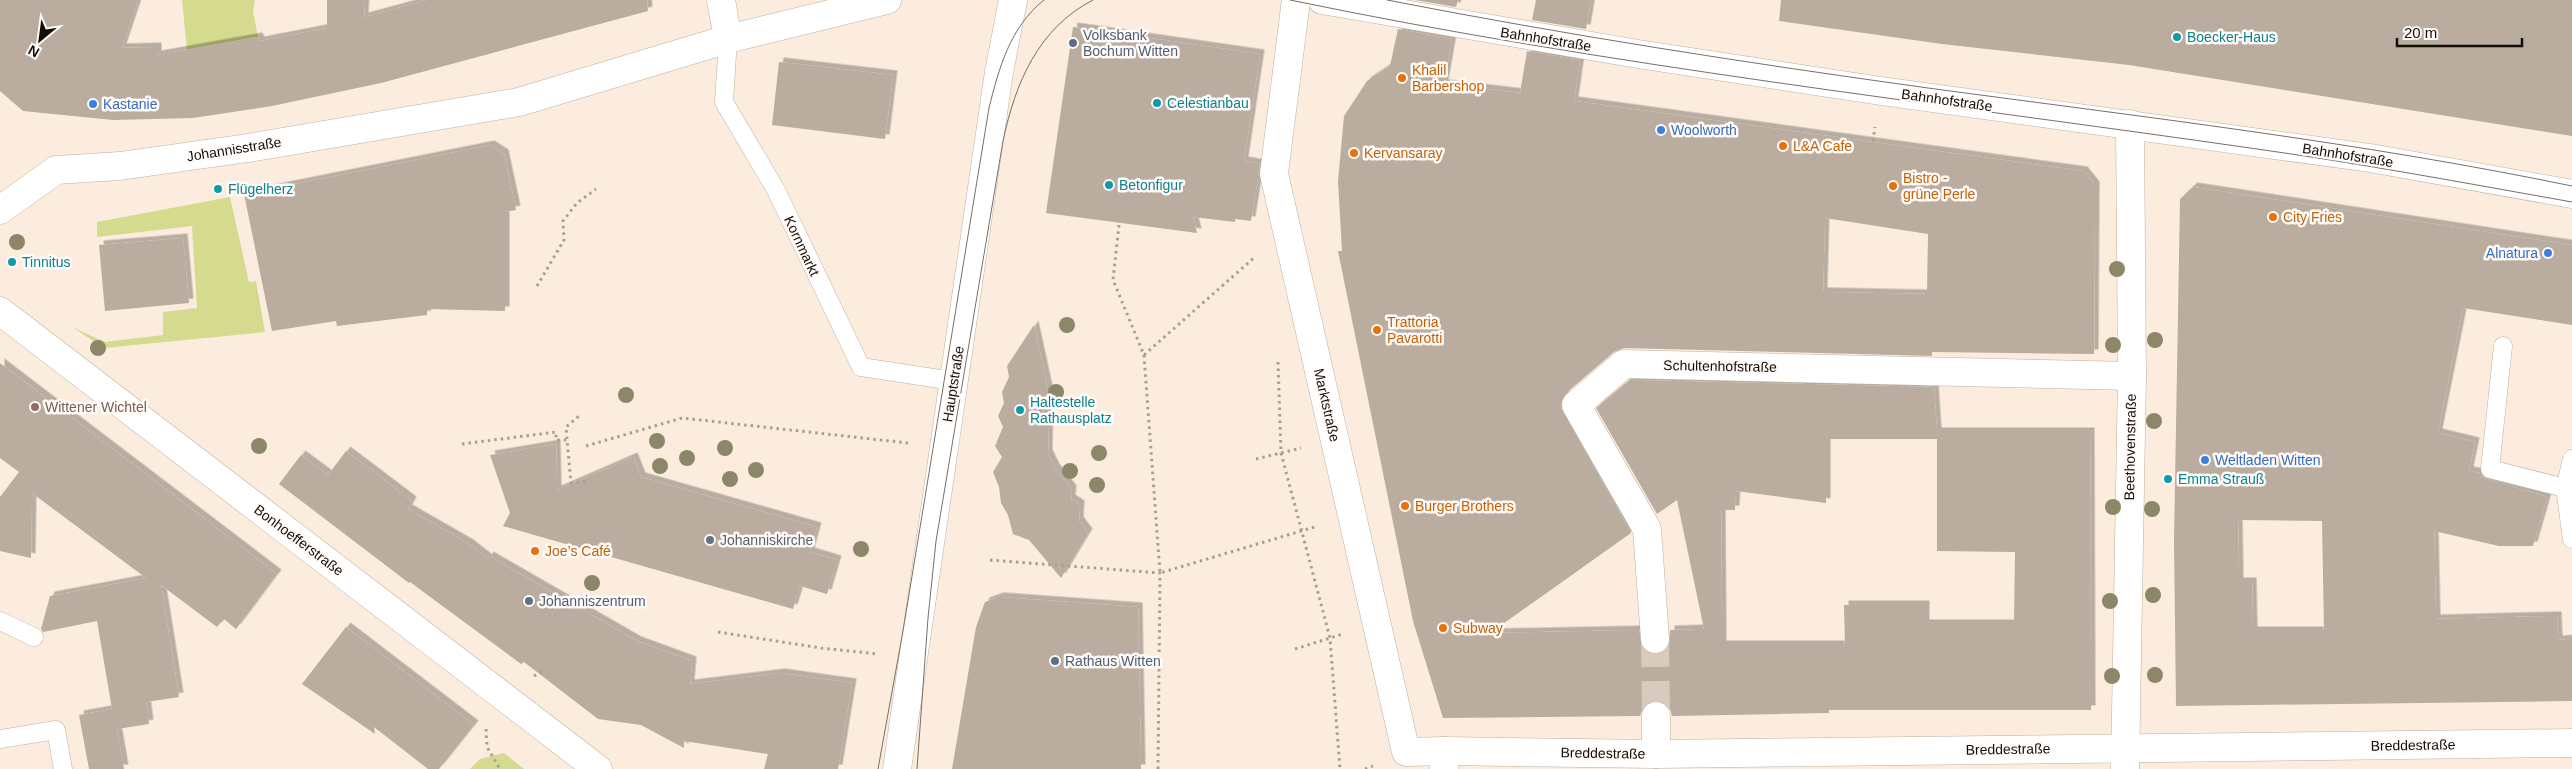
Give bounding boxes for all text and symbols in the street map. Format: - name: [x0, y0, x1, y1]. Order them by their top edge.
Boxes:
- north arrow: [15, 15, 65, 65]
- scale bar: [2397, 15, 2522, 47]
- street label: Bahnhofstraße: [1499, 24, 1593, 54]
- text: 20 m: [2404, 24, 2437, 41]
- place label: Volksbank Bochum Witten: [1083, 27, 1178, 59]
- place label: Boecker-Haus: [2187, 29, 2276, 45]
- marker: Boecker-Haus: [2171, 31, 2183, 43]
- marker: Volksbank Bochum Witten: [1067, 37, 1079, 49]
- text: N: [25, 42, 42, 61]
- place label: Khalil Barbershop: [1412, 62, 1485, 94]
- marker: Khalil Barbershop: [1396, 72, 1408, 84]
- street label: Bahnhofstraße: [1900, 86, 1994, 114]
- place label: Celestianbau: [1167, 95, 1249, 111]
- place label: Kastanie: [103, 96, 158, 112]
- marker: Celestianbau: [1151, 97, 1163, 109]
- marker: Kastanie: [87, 98, 99, 110]
- place label: Woolworth: [1671, 122, 1737, 138]
- marker: Woolworth: [1655, 124, 1667, 136]
- street label: Johannisstraße: [185, 134, 283, 164]
- place label: L&A Cafe: [1793, 138, 1852, 154]
- marker: L&A Cafe: [1777, 140, 1789, 152]
- street label: Bahnhofstraße: [2301, 140, 2395, 170]
- place label: Kervansaray: [1364, 145, 1443, 161]
- marker: Kervansaray: [1348, 147, 1360, 159]
- place label: Bistro - grüne Perle: [1903, 170, 1976, 202]
- place label: Betonfigur: [1119, 177, 1183, 193]
- marker: Betonfigur: [1103, 179, 1115, 191]
- marker: Bistro - grüne Perle: [1887, 180, 1899, 192]
- place label: Flügelherz: [228, 181, 293, 197]
- marker: Flügelherz: [212, 183, 224, 195]
- place label: City Fries: [2283, 209, 2342, 225]
- marker: City Fries: [2267, 211, 2279, 223]
- street label: Kornmarkt: [781, 213, 823, 279]
- place label: Alnatura: [2486, 245, 2538, 261]
- marker: Alnatura: [2542, 247, 2554, 259]
- place label: Tinnitus: [22, 254, 71, 270]
- marker: Tinnitus: [6, 256, 18, 268]
- place label: Trattoria Pavarotti: [1387, 314, 1442, 346]
- marker: Trattoria Pavarotti: [1371, 324, 1383, 336]
- street label: Hauptstraße: [939, 345, 967, 423]
- street label: Schultenhofstraße: [1663, 357, 1777, 375]
- street label: Marktstraße: [1311, 367, 1343, 443]
- street label: Beethovenstraße: [2121, 393, 2139, 500]
- place label: Haltestelle Rathausplatz: [1030, 394, 1112, 426]
- place label: Wittener Wichtel: [45, 399, 147, 415]
- marker: Wittener Wichtel: [29, 401, 41, 413]
- marker: Haltestelle Rathausplatz: [1014, 404, 1026, 416]
- place label: Weltladen Witten: [2215, 452, 2321, 468]
- marker: Weltladen Witten: [2199, 454, 2211, 466]
- place label: Emma Strauß: [2178, 471, 2264, 487]
- marker: Emma Strauß: [2162, 473, 2174, 485]
- place label: Burger Brothers: [1415, 498, 1514, 514]
- marker: Burger Brothers: [1399, 500, 1411, 512]
- street label: Bonhoefferstraße: [251, 501, 347, 579]
- place label: Johanniskirche: [720, 532, 814, 548]
- marker: Johanniskirche: [704, 534, 716, 546]
- place label: Joe’s Café: [545, 543, 611, 559]
- marker: Joe’s Café: [529, 545, 541, 557]
- place label: Johanniszentrum: [539, 593, 646, 609]
- marker: Johanniszentrum: [523, 595, 535, 607]
- place label: Subway: [1453, 620, 1503, 636]
- marker: Subway: [1437, 622, 1449, 634]
- place label: Rathaus Witten: [1065, 653, 1161, 669]
- marker: Rathaus Witten: [1049, 655, 1061, 667]
- street label: Breddestraße: [2370, 736, 2456, 754]
- street label: Breddestraße: [1965, 740, 2051, 758]
- street label: Breddestraße: [1560, 744, 1646, 762]

